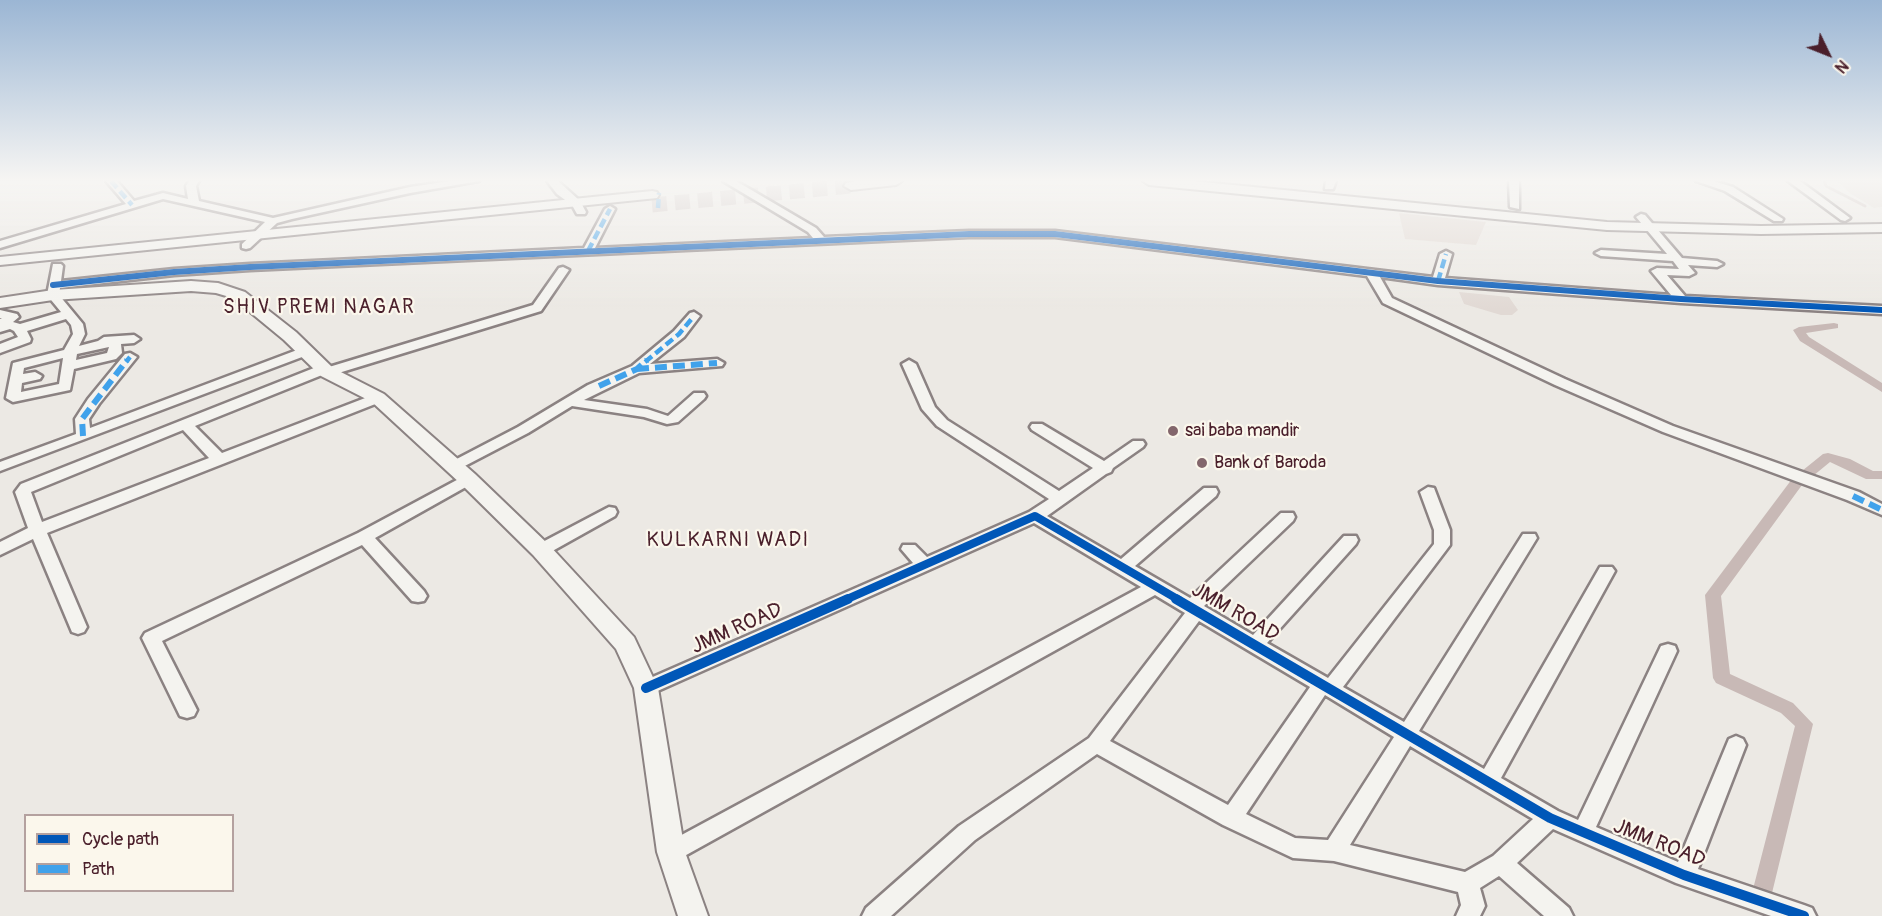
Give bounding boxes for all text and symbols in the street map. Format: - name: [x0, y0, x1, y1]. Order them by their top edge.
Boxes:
- north arrow: [1798, 24, 1858, 84]
- text: N: [1830, 55, 1852, 77]
- district label: SHIV PREMI NAGAR: [223, 296, 415, 320]
- place label: sai baba mandir: [1185, 420, 1299, 442]
- marker: sai baba mandir: [1166, 424, 1180, 438]
- place label: Bank of Baroda: [1214, 452, 1326, 474]
- marker: Bank of Baroda: [1195, 456, 1209, 470]
- district label: KULKARNI WADI: [646, 529, 810, 553]
- street label: JMM ROAD: [1187, 578, 1283, 648]
- street label: JMM ROAD: [688, 598, 786, 660]
- legend: [24, 814, 234, 892]
- street label: JMM ROAD: [1609, 814, 1709, 874]
- text: Cycle path: [82, 828, 159, 851]
- text: Path: [82, 858, 115, 881]

